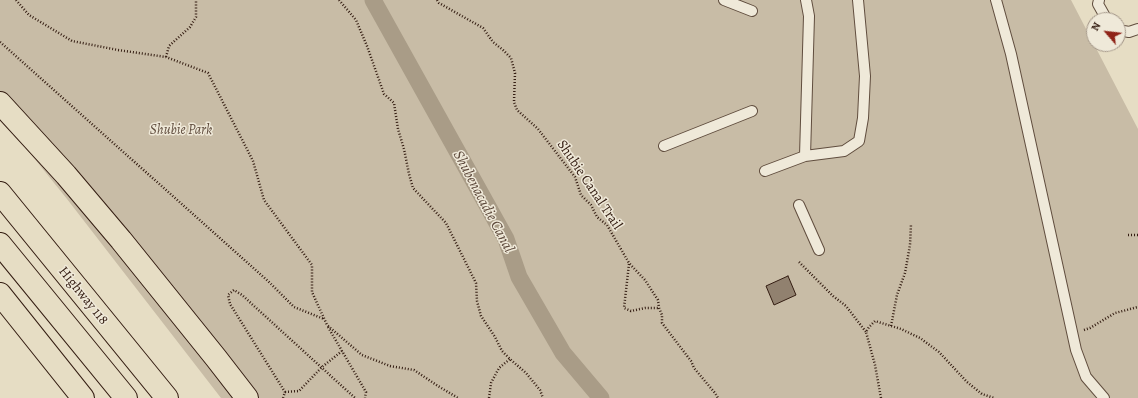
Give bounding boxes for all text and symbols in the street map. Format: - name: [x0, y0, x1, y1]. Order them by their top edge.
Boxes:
- north arrow: [1086, 12, 1126, 52]
- text: N: [1087, 20, 1104, 34]
- park label: Shubie Park: [150, 123, 212, 139]
- street label: Shubie Canal Trail: [553, 137, 625, 233]
- water label: Shubenacadie Canal: [449, 148, 517, 256]
- street label: Highway 118: [54, 264, 112, 328]

